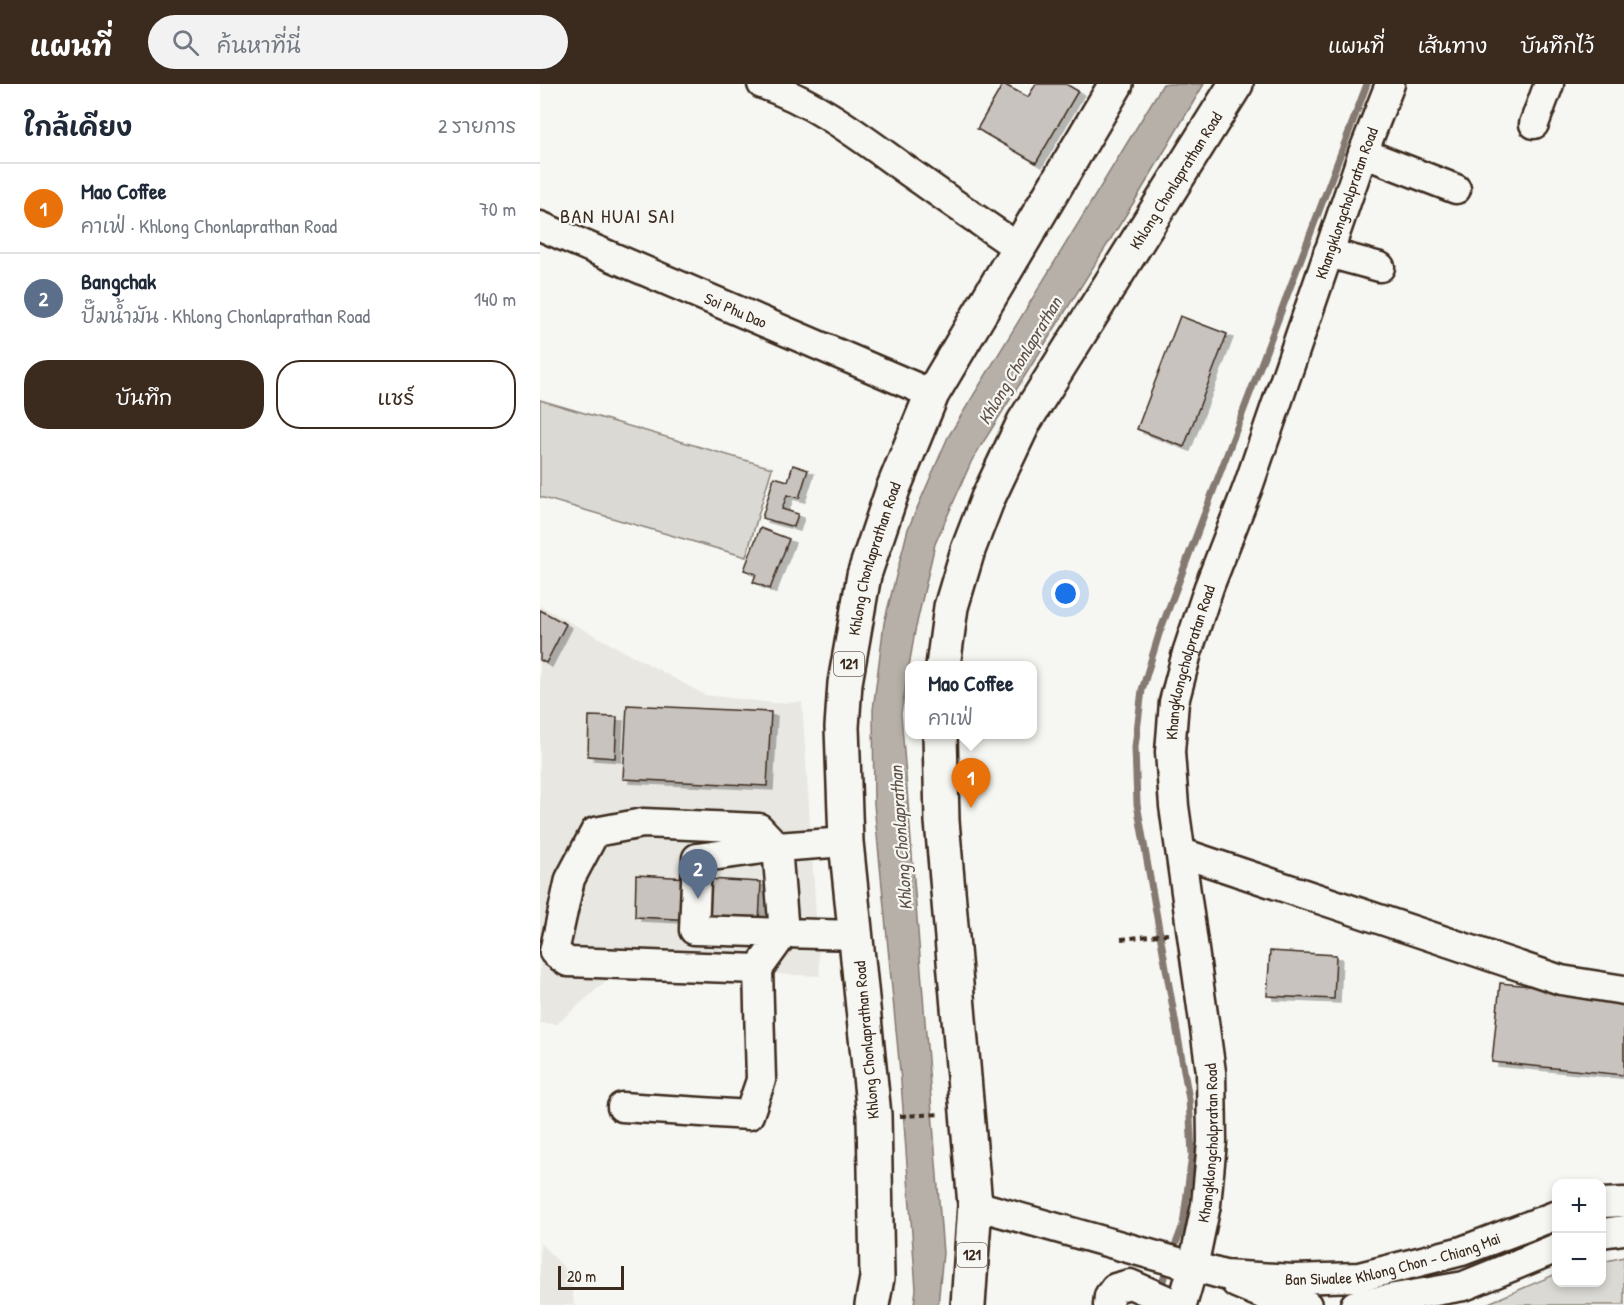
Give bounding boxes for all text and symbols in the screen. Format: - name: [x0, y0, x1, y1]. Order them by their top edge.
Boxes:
- search box: [148, 15, 568, 69]
- icon: search: [169, 26, 202, 59]
- text: แผนที่: [30, 27, 112, 65]
- text: ค้นหาที่นี่: [217, 30, 301, 60]
- text: แผนที่: [1328, 31, 1385, 60]
- text: เส้นทาง: [1418, 31, 1487, 60]
- text: บันทึกไว้: [1520, 31, 1594, 60]
- street label: Khlong Chonlaprathan Road: [1124, 107, 1227, 253]
- text: ใกล้เคียง: [24, 109, 132, 144]
- text: 2 รายการ: [438, 112, 516, 139]
- street label: Khangklongcholpratan Road: [1309, 124, 1383, 282]
- text: Mao Coffee: [81, 176, 167, 206]
- text: 1: [40, 195, 47, 222]
- text: 70 m: [479, 195, 516, 222]
- district label: BAN HUAI SAI: [560, 202, 676, 229]
- text: คาเฟ่ · Khlong Chonlaprathan Road: [81, 212, 337, 239]
- text: Bangchak: [81, 266, 156, 296]
- text: 2: [39, 285, 48, 312]
- text: 140 m: [474, 285, 516, 312]
- street label: Soi Phu Dao: [701, 287, 771, 333]
- water label: Khlong Chonlaprathan: [972, 291, 1068, 429]
- text: ปั๊มน้ำมัน · Khlong Chonlaprathan Road: [81, 302, 370, 329]
- button: บันทึก: [24, 360, 264, 429]
- button: แชร์: [276, 360, 516, 429]
- street label: Khlong Chonlaprathan Road: [843, 479, 906, 637]
- your location: [1051, 579, 1080, 608]
- street label: Khangklongcholpratan Road: [1160, 582, 1220, 741]
- road number: 121: [834, 652, 864, 676]
- popup: [905, 661, 1037, 739]
- text: Mao Coffee: [928, 668, 1014, 698]
- text: คาเฟ่: [928, 704, 973, 731]
- pin: 1: [952, 758, 990, 808]
- water label: Khlong Chonlaprathan: [883, 763, 918, 911]
- pin: 2: [678, 850, 718, 899]
- street label: Khlong Chonlaprathan Road: [848, 960, 884, 1120]
- street label: Khangklongcholpratan Road: [1192, 1062, 1223, 1225]
- map controls: [1552, 1179, 1606, 1287]
- button: +: [1552, 1179, 1606, 1233]
- street label: Ban Siwalee Khlong Chon - Chiang Mai: [1284, 1226, 1503, 1290]
- button: −: [1552, 1233, 1606, 1287]
- road number: 121: [957, 1243, 987, 1267]
- scale bar: [558, 1263, 624, 1290]
- text: 20 m: [567, 1265, 596, 1287]

